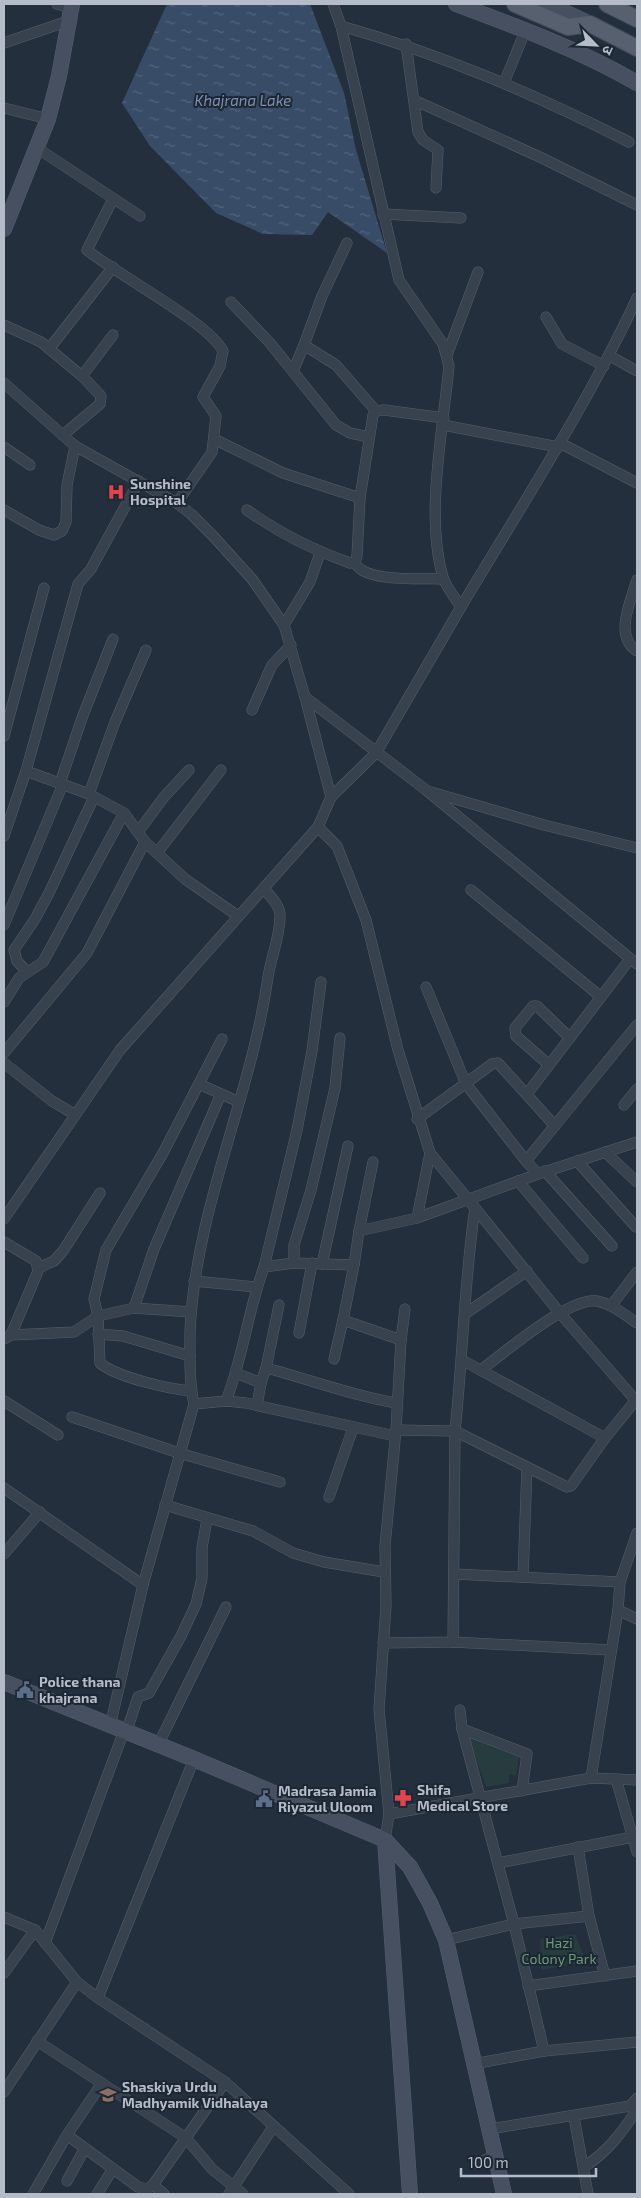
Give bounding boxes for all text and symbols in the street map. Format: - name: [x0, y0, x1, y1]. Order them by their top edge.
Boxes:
- north arrow: [571, 20, 621, 70]
- text: उ: [599, 43, 618, 58]
- water label: Khajrana Lake: [195, 91, 291, 110]
- place label: Sunshine Hospital: [130, 475, 191, 508]
- hospital icon: Sunshine Hospital: [106, 482, 126, 502]
- place label: Police thana khajrana: [39, 1673, 121, 1706]
- public building icon: Police thana khajrana: [15, 1680, 35, 1700]
- place label: Shifa Medical Store: [417, 1781, 508, 1814]
- place label: Madrasa Jamia Riyazul Uloom: [278, 1782, 377, 1815]
- pharmacy icon: Shifa Medical Store: [393, 1788, 413, 1808]
- public building icon: Madrasa Jamia Riyazul Uloom: [254, 1789, 274, 1809]
- park label: Hazi Colony Park: [521, 1934, 597, 1967]
- place label: Shaskiya Urdu Madhyamik Vidhalaya: [122, 2078, 268, 2111]
- school or university icon: Shaskiya Urdu Madhyamik Vidhalaya: [98, 2085, 118, 2105]
- scale bar: [461, 2146, 596, 2178]
- text: 100 m: [468, 2153, 509, 2171]

